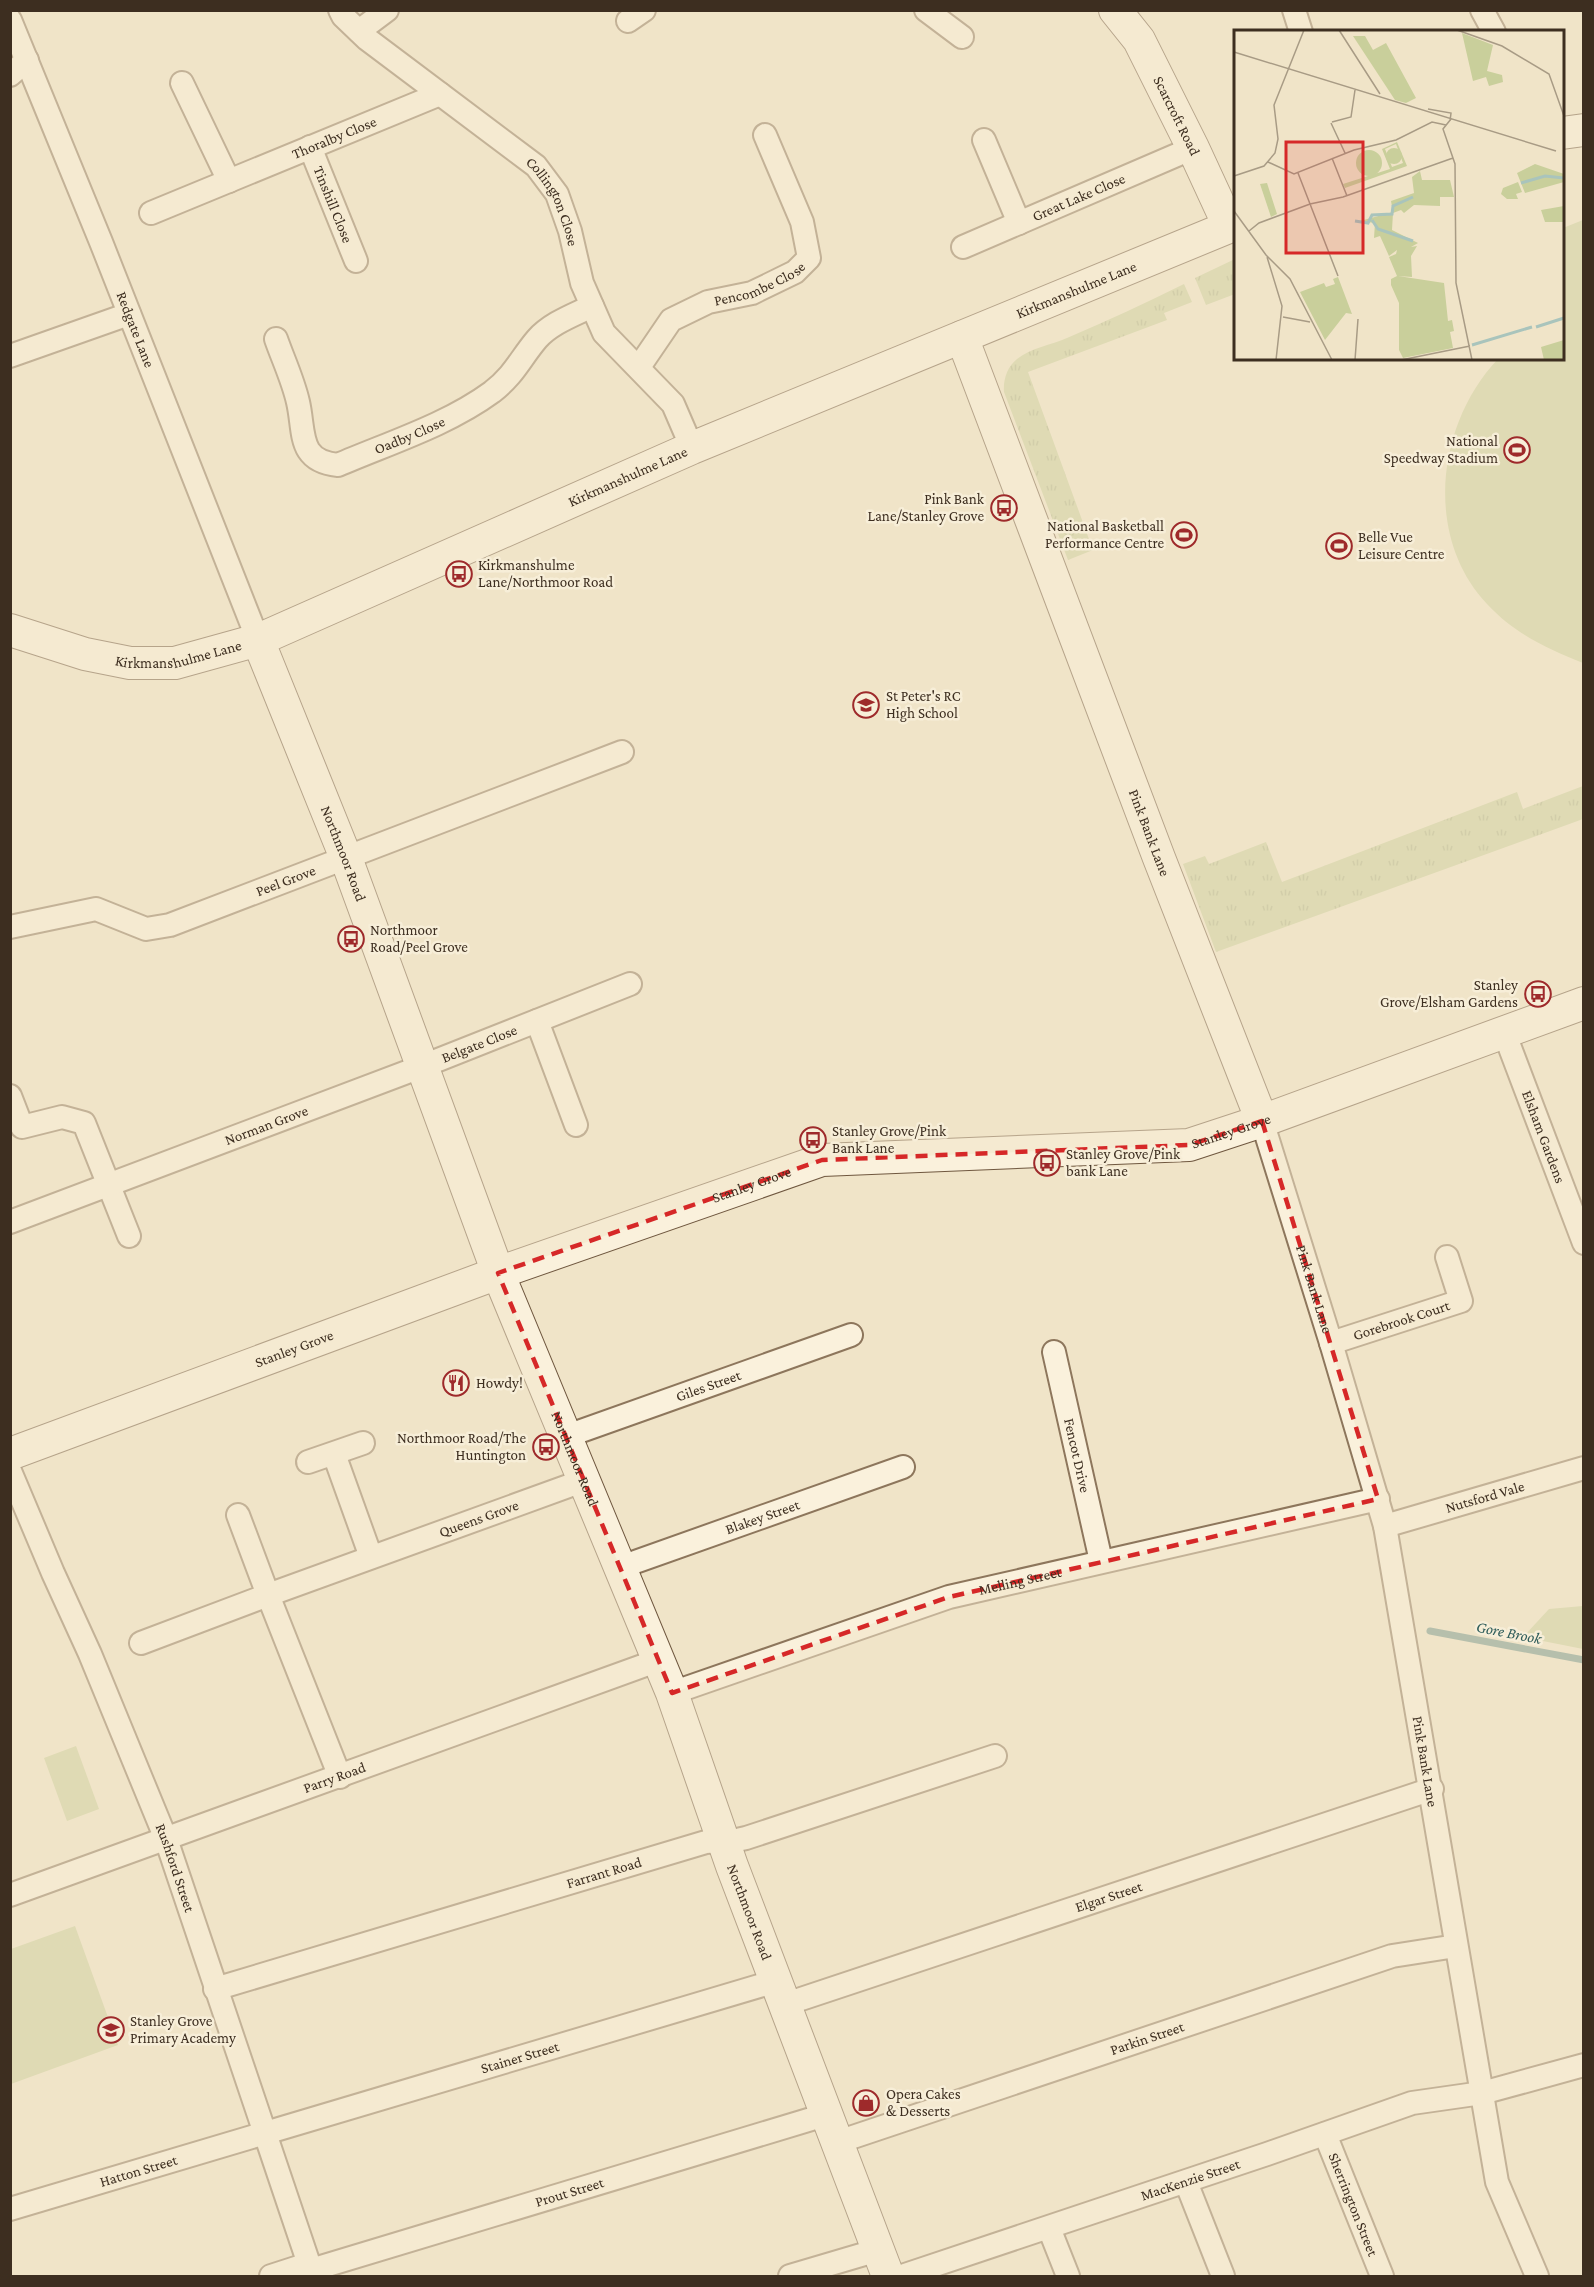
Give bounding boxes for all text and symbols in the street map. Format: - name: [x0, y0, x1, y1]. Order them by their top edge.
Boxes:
- inset map: [1234, 30, 1564, 360]
- street label: Scarcroft Road: [1150, 73, 1203, 158]
- street label: Thoralby Close: [290, 113, 379, 162]
- street label: Collington Close: [523, 154, 581, 248]
- street label: Tinshill Close: [311, 164, 356, 246]
- street label: Great Lake Close: [1030, 170, 1128, 224]
- street label: Pencombe Close: [713, 258, 809, 309]
- street label: Kirkmanshulme Lane: [1014, 258, 1139, 322]
- street label: Redgate Lane: [113, 289, 158, 370]
- street label: Oadby Close: [372, 413, 448, 457]
- place label: National Speedway Stadium: [1384, 433, 1498, 467]
- sports icon: National Speedway Stadium: [1502, 435, 1532, 465]
- street label: Kirkmanshulme Lane: [566, 443, 690, 510]
- place label: Pink Bank Lane/Stanley Grove: [867, 491, 985, 525]
- bus stop icon: Pink Bank Lane/Stanley Grove: [989, 493, 1019, 523]
- place label: National Basketball Performance Centre: [1045, 518, 1164, 551]
- sports icon: National Basketball Performance Centre: [1169, 520, 1199, 550]
- place label: Belle Vue Leisure Centre: [1358, 529, 1445, 562]
- sports icon: Belle Vue Leisure Centre: [1324, 531, 1354, 561]
- place label: Kirkmanshulme Lane/Northmoor Road: [478, 557, 613, 590]
- bus stop icon: Kirkmanshulme Lane/Northmoor Road: [444, 559, 474, 589]
- street label: Kirkmanshulme Lane: [114, 637, 244, 671]
- place label: St Peter's RC High School: [886, 688, 961, 722]
- school or university icon: St Peter's RC High School: [851, 690, 881, 720]
- street label: Pink Bank Lane: [1126, 787, 1173, 879]
- street label: Northmoor Road: [318, 803, 369, 904]
- street label: Peel Grove: [254, 862, 318, 899]
- place label: Northmoor Road/Peel Grove: [370, 922, 468, 955]
- bus stop icon: Northmoor Road/Peel Grove: [336, 924, 366, 954]
- place label: Stanley Grove/Elsham Gardens: [1380, 977, 1518, 1010]
- bus stop icon: Stanley Grove/Elsham Gardens: [1523, 979, 1553, 1009]
- street label: Belgate Close: [439, 1021, 520, 1066]
- street label: Elsham Gardens: [1519, 1088, 1569, 1185]
- street label: Norman Grove: [222, 1102, 311, 1148]
- street label: Stanley Grove: [1189, 1110, 1273, 1152]
- place label: Stanley Grove/Pink Bank Lane: [832, 1123, 947, 1156]
- bus stop icon: Stanley Grove/Pink Bank Lane: [798, 1125, 828, 1155]
- place label: Stanley Grove/Pink bank Lane: [1066, 1146, 1181, 1179]
- bus stop icon: Stanley Grove/Pink bank Lane: [1032, 1148, 1062, 1178]
- street label: Stanley Grove: [710, 1163, 794, 1206]
- street label: Pink Bank Lane: [1293, 1243, 1336, 1336]
- street label: Gorebrook Court: [1351, 1297, 1453, 1343]
- street label: Stanley Grove: [253, 1327, 336, 1370]
- street label: Giles Street: [674, 1366, 744, 1405]
- restaurant icon: Howdy!: [441, 1368, 471, 1398]
- place label: Howdy!: [476, 1375, 523, 1392]
- street label: Northmoor Road: [548, 1409, 602, 1509]
- street label: Fencot Drive: [1061, 1417, 1093, 1495]
- place label: Northmoor Road/The Huntington: [397, 1430, 526, 1464]
- bus stop icon: Northmoor Road/The Huntington: [531, 1432, 561, 1462]
- street label: Nutsford Vale: [1443, 1478, 1527, 1516]
- street label: Blakey Street: [723, 1496, 803, 1537]
- street label: Queens Grove: [437, 1497, 521, 1540]
- street label: Melling Street: [977, 1563, 1064, 1598]
- water label: Gore Brook: [1475, 1618, 1544, 1647]
- street label: Pink Bank Lane: [1410, 1715, 1441, 1808]
- street label: Parry Road: [301, 1759, 368, 1796]
- street label: Rushford Street: [152, 1821, 198, 1915]
- street label: Farrant Road: [564, 1854, 644, 1891]
- street label: Northmoor Road: [724, 1862, 775, 1962]
- street label: Elgar Street: [1073, 1878, 1145, 1915]
- place label: Stanley Grove Primary Academy: [130, 2013, 236, 2047]
- school or university icon: Stanley Grove Primary Academy: [96, 2015, 126, 2045]
- street label: Parkin Street: [1108, 2018, 1187, 2058]
- street label: Stainer Street: [479, 2038, 562, 2076]
- place label: Opera Cakes & Desserts: [886, 2086, 961, 2119]
- shop icon: Opera Cakes & Desserts: [851, 2088, 881, 2118]
- street label: Hatton Street: [98, 2151, 180, 2190]
- street label: Sherrington Street: [1325, 2151, 1382, 2260]
- street label: MacKenzie Street: [1139, 2155, 1243, 2204]
- street label: Prout Street: [533, 2174, 607, 2210]

